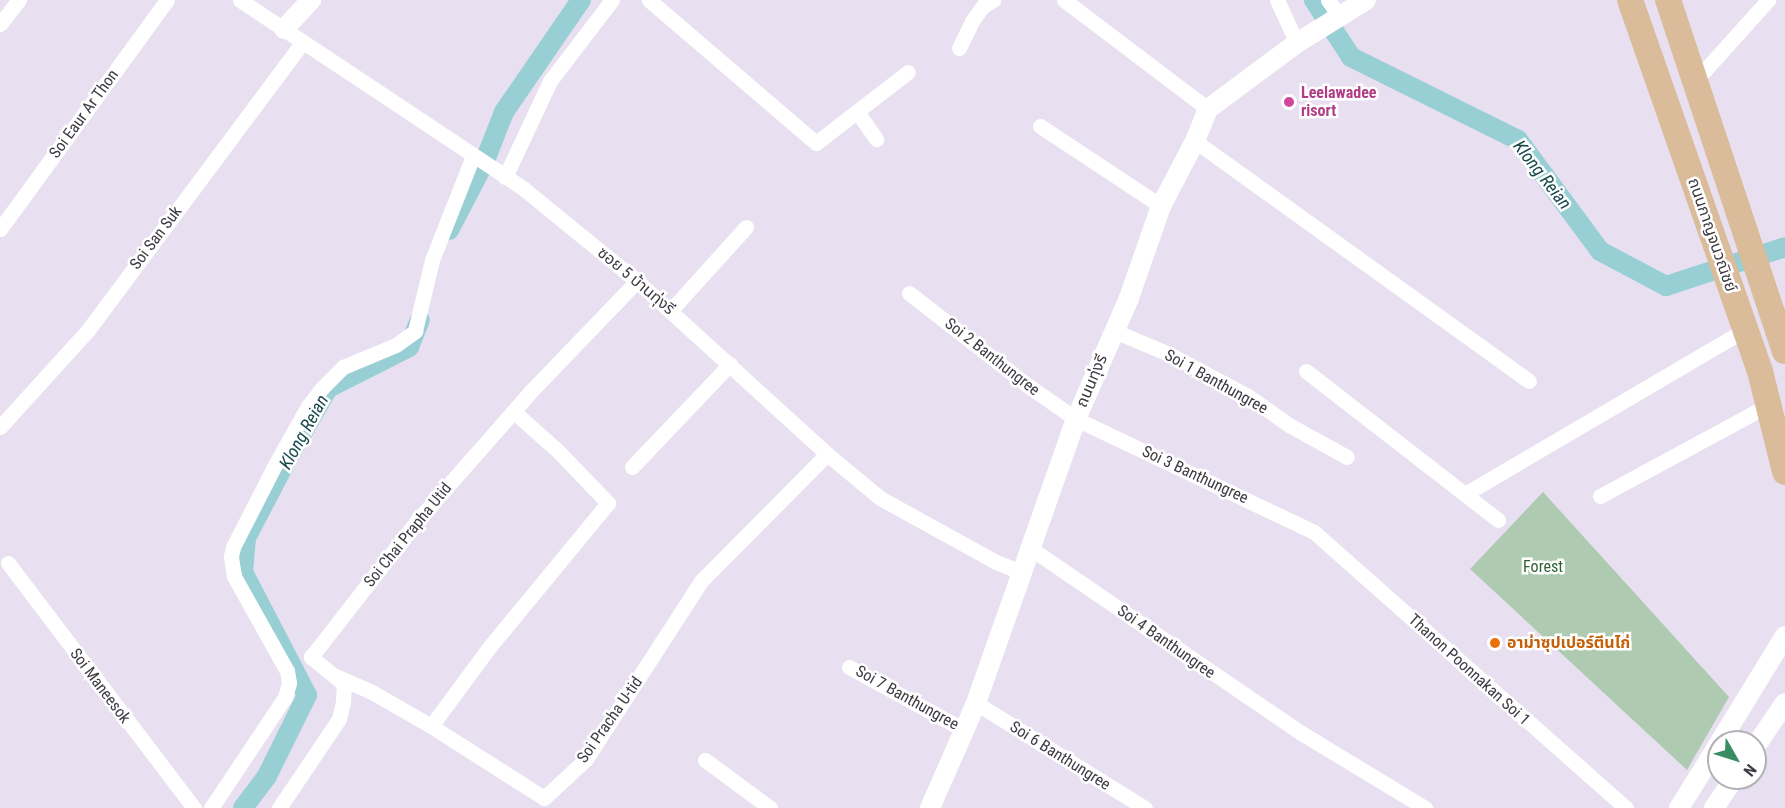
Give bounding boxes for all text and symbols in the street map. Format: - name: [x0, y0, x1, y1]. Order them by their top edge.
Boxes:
- street label: Soi Eaur Ar Thon: [45, 66, 123, 162]
- place label: Leelawadee risort: [1301, 83, 1376, 121]
- marker: Leelawadee risort: [1282, 95, 1296, 109]
- water label: Klong Reian: [1508, 136, 1576, 214]
- street label: ถนนกาญจนวณิชย์: [1684, 176, 1740, 294]
- street label: Soi San Suk: [126, 203, 186, 273]
- street label: ซอย 5 บ้านทุ่งรี: [593, 243, 679, 319]
- street label: Soi 2 Banthungree: [941, 314, 1043, 400]
- street label: Soi 1 Banthungree: [1161, 346, 1271, 418]
- street label: ถนนทุ่งรี: [1072, 352, 1112, 410]
- water label: Klong Reian: [275, 391, 333, 473]
- street label: Soi 3 Banthungree: [1139, 442, 1251, 508]
- street label: Soi Chai Prapha Utid: [360, 479, 456, 591]
- park label: Forest: [1523, 557, 1563, 577]
- street label: Soi 4 Banthungree: [1113, 601, 1219, 683]
- street label: Thanon Poonnakan Soi 1: [1404, 610, 1534, 730]
- place label: อาม่าซุปเปอร์ตีนไก่: [1507, 633, 1630, 653]
- marker: อาม่าซุปเปอร์ตีนไก่: [1488, 636, 1502, 650]
- street label: Soi Maneesok: [66, 645, 134, 727]
- street label: Soi 7 Banthungree: [852, 662, 962, 734]
- street label: Soi Pracha U-tid: [573, 673, 647, 767]
- street label: Soi 6 Banthungree: [1006, 717, 1114, 795]
- north arrow: [1707, 730, 1767, 790]
- text: N: [1739, 761, 1760, 780]

